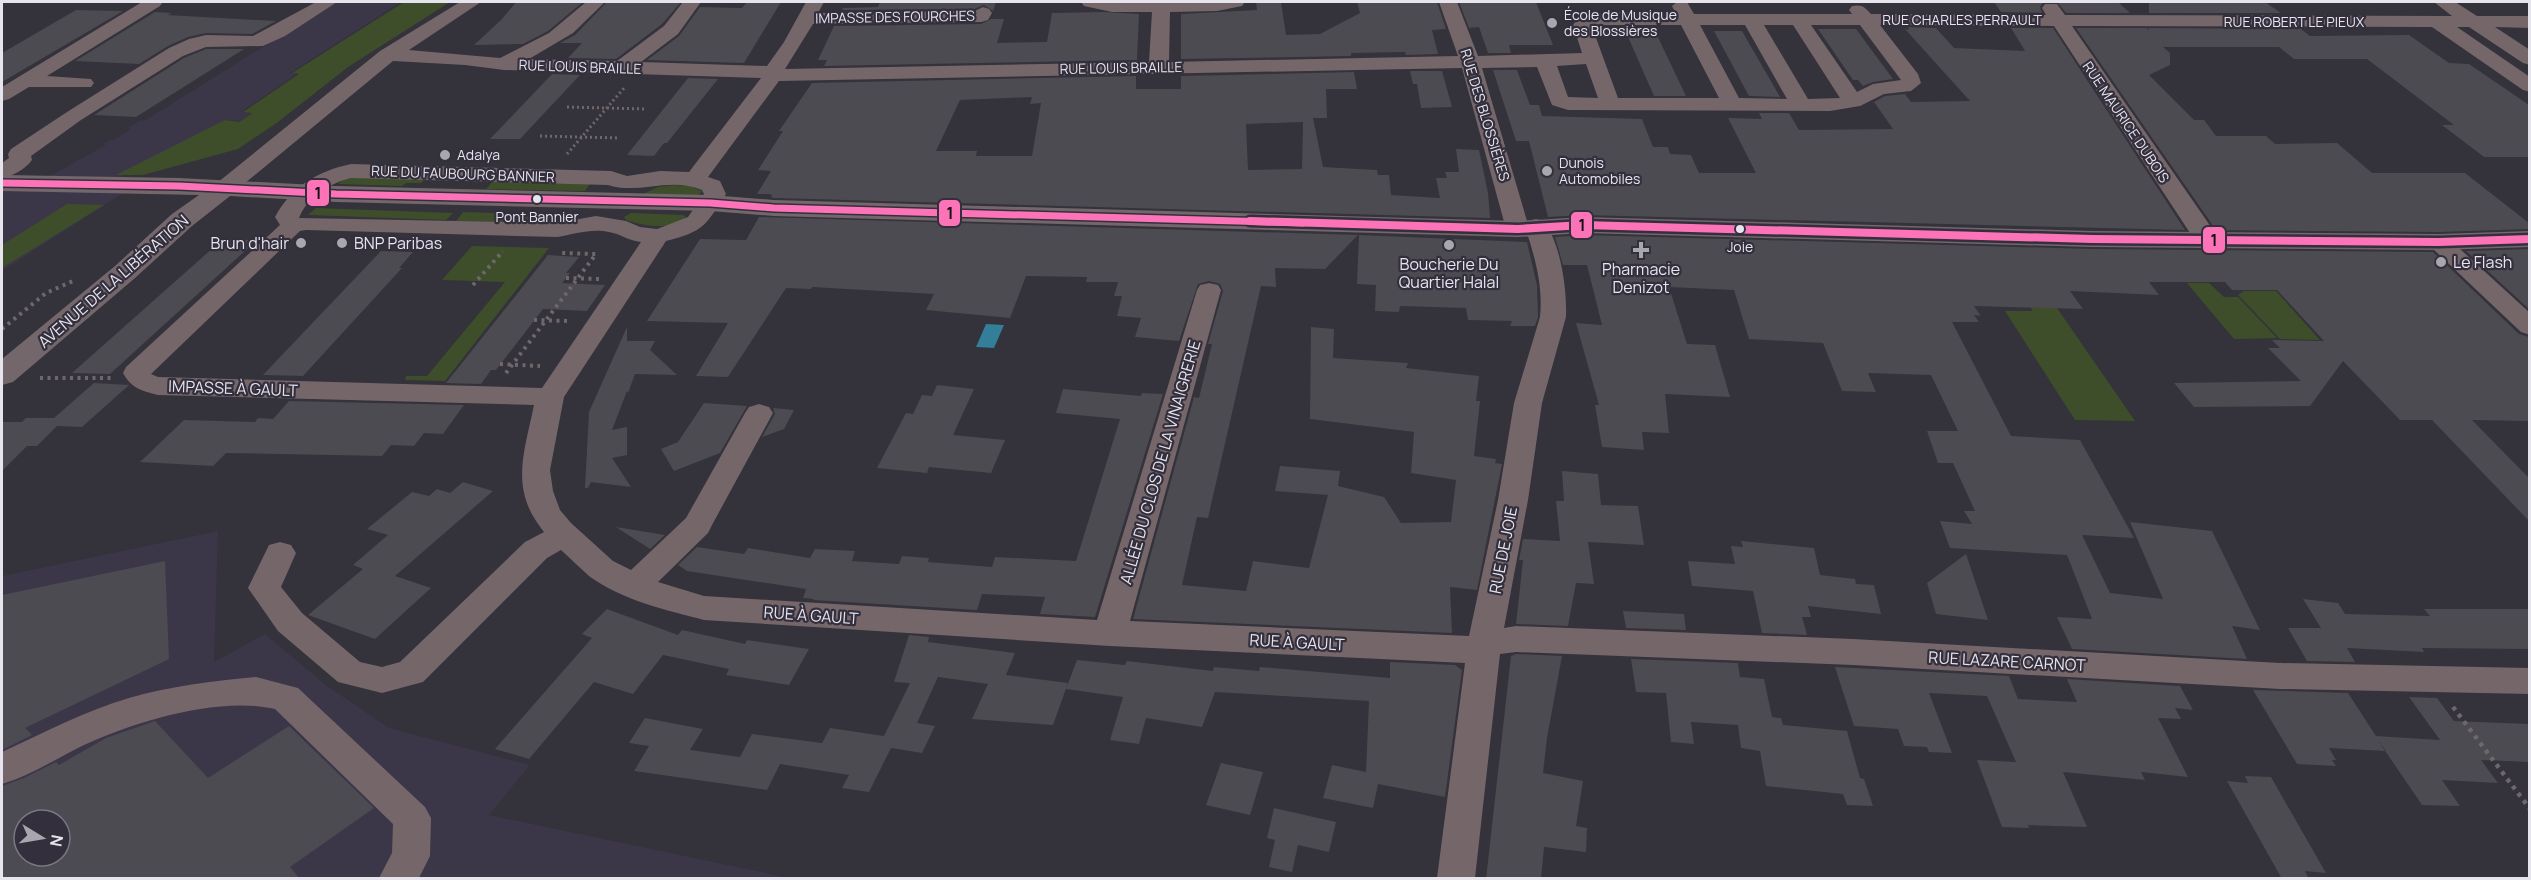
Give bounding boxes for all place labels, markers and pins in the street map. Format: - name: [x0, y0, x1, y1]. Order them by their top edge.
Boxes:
- place label: École de Musique des Blossières: [1564, 5, 1677, 40]
- marker: École de Musique des Blossières: [1545, 16, 1559, 30]
- place label: Adalya: [457, 145, 500, 164]
- marker: Adalya: [438, 148, 452, 162]
- place label: Dunois Automobiles: [1559, 153, 1640, 188]
- marker: Dunois Automobiles: [1540, 164, 1554, 178]
- marker: Pont Bannier: [531, 193, 543, 205]
- place label: Pont Bannier: [496, 207, 578, 226]
- marker: Joie: [1734, 223, 1746, 235]
- place label: Brun d'hair: [210, 232, 289, 254]
- place label: BNP Paribas: [354, 232, 442, 254]
- marker: Brun d'hair: [294, 236, 308, 250]
- marker: BNP Paribas: [335, 236, 349, 250]
- place label: Joie: [1727, 237, 1753, 256]
- marker: Boucherie Du Quartier Halal: [1442, 238, 1456, 252]
- marker: Pharmacie Denizot: [1634, 243, 1648, 257]
- place label: Le Flash: [2453, 251, 2512, 273]
- place label: Boucherie Du Quartier Halal: [1399, 253, 1499, 293]
- marker: Le Flash: [2434, 255, 2448, 269]
- place label: Pharmacie Denizot: [1602, 258, 1680, 298]

